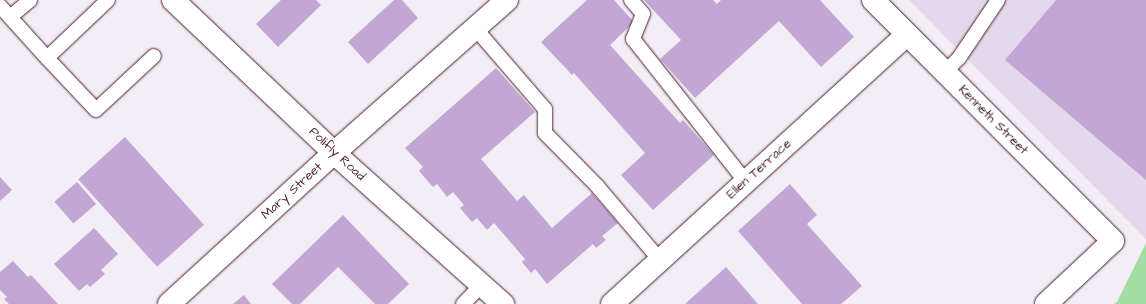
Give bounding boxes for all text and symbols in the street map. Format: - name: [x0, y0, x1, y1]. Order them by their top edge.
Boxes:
- street label: Kenneth Street: [955, 82, 1031, 158]
- street label: Polifly Road: [306, 124, 368, 184]
- street label: Ellen Terrace: [723, 136, 795, 202]
- street label: Mary Street: [258, 159, 326, 223]

